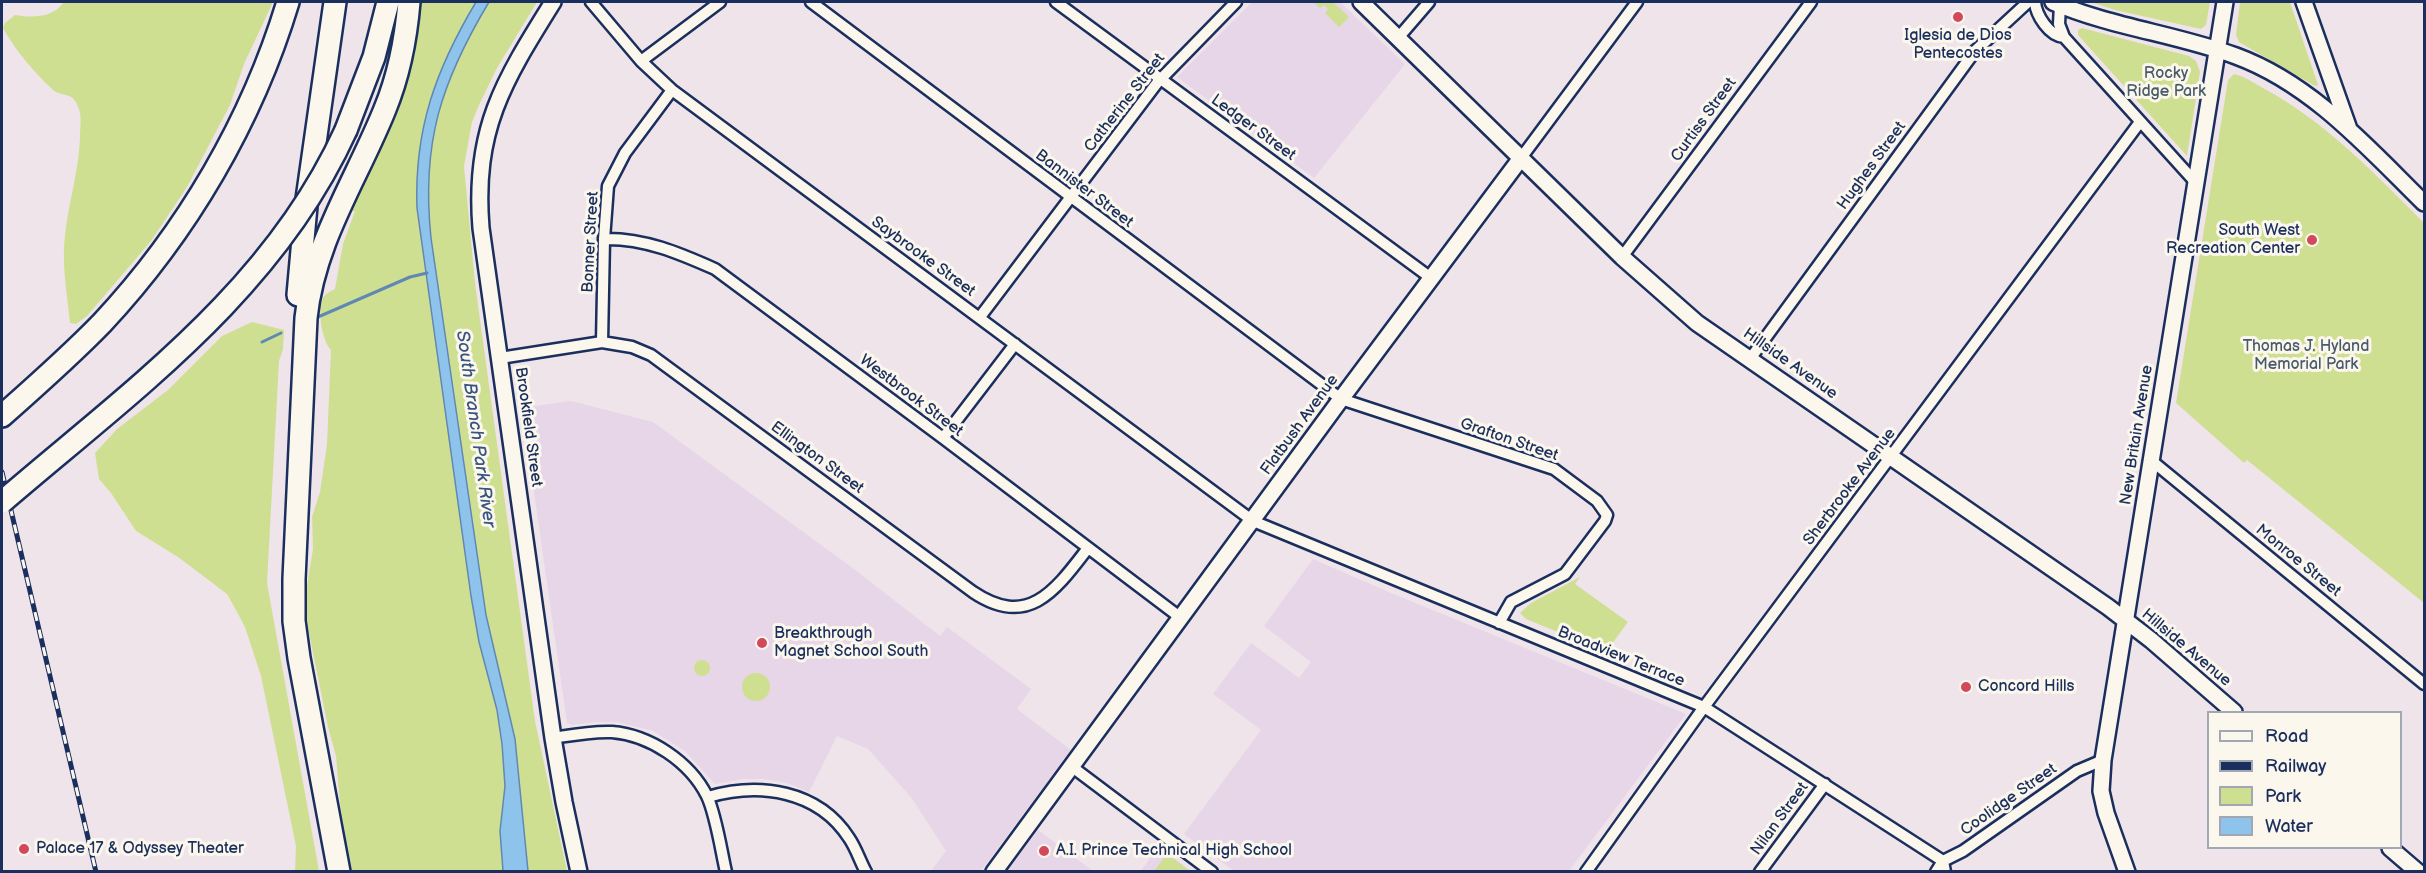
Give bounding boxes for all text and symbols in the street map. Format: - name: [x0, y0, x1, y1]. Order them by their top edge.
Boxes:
- marker: Iglesia de Dios Pentecostes: [1951, 10, 1965, 24]
- place label: Iglesia de Dios Pentecostes: [1904, 26, 2012, 64]
- street label: Catherine Street: [1081, 50, 1169, 156]
- park label: Rocky Ridge Park: [2126, 64, 2206, 102]
- street label: Curtiss Street: [1667, 74, 1741, 166]
- street label: Ledger Street: [1207, 91, 1299, 165]
- street label: Hughes Street: [1834, 118, 1910, 214]
- street label: Bannister Street: [1031, 146, 1137, 232]
- street label: Bonner Street: [579, 191, 603, 293]
- street label: Saybrooke Street: [867, 213, 979, 301]
- place label: South West Recreation Center: [2166, 221, 2300, 259]
- marker: South West Recreation Center: [2305, 233, 2319, 247]
- street label: Hillside Avenue: [1739, 324, 1841, 404]
- water label: South Branch Park River: [450, 329, 500, 529]
- park label: Thomas J. Hyland Memorial Park: [2243, 337, 2369, 375]
- street label: Westbrook Street: [855, 351, 967, 441]
- street label: New Britain Avenue: [2116, 364, 2158, 506]
- street label: Brookfield Street: [510, 366, 546, 488]
- street label: Flatbush Avenue: [1257, 371, 1343, 479]
- street label: Grafton Street: [1458, 414, 1560, 466]
- street label: Ellington Street: [767, 418, 867, 498]
- street label: Sherbrooke Avenue: [1800, 425, 1900, 549]
- street label: Monroe Street: [2251, 521, 2345, 601]
- street label: Hillside Avenue: [2137, 605, 2235, 691]
- street label: Broadview Terrace: [1555, 623, 1687, 691]
- place label: Breakthrough Magnet School South: [774, 624, 928, 662]
- marker: Breakthrough Magnet School South: [755, 636, 769, 650]
- place label: Concord Hills: [1978, 677, 2075, 697]
- marker: Concord Hills: [1959, 680, 1973, 694]
- legend: [2207, 711, 2402, 849]
- text: Road: [2265, 726, 2309, 747]
- text: Railway: [2265, 756, 2327, 777]
- street label: Coolidge Street: [1957, 760, 2061, 840]
- street label: Nilan Street: [1747, 779, 1813, 859]
- text: Park: [2265, 786, 2301, 807]
- text: Water: [2265, 816, 2313, 837]
- place label: Palace 17 & Odyssey Theater: [36, 839, 244, 859]
- place label: A.I. Prince Technical High School: [1056, 841, 1292, 861]
- marker: Palace 17 & Odyssey Theater: [17, 842, 31, 856]
- marker: A.I. Prince Technical High School: [1037, 844, 1051, 858]

